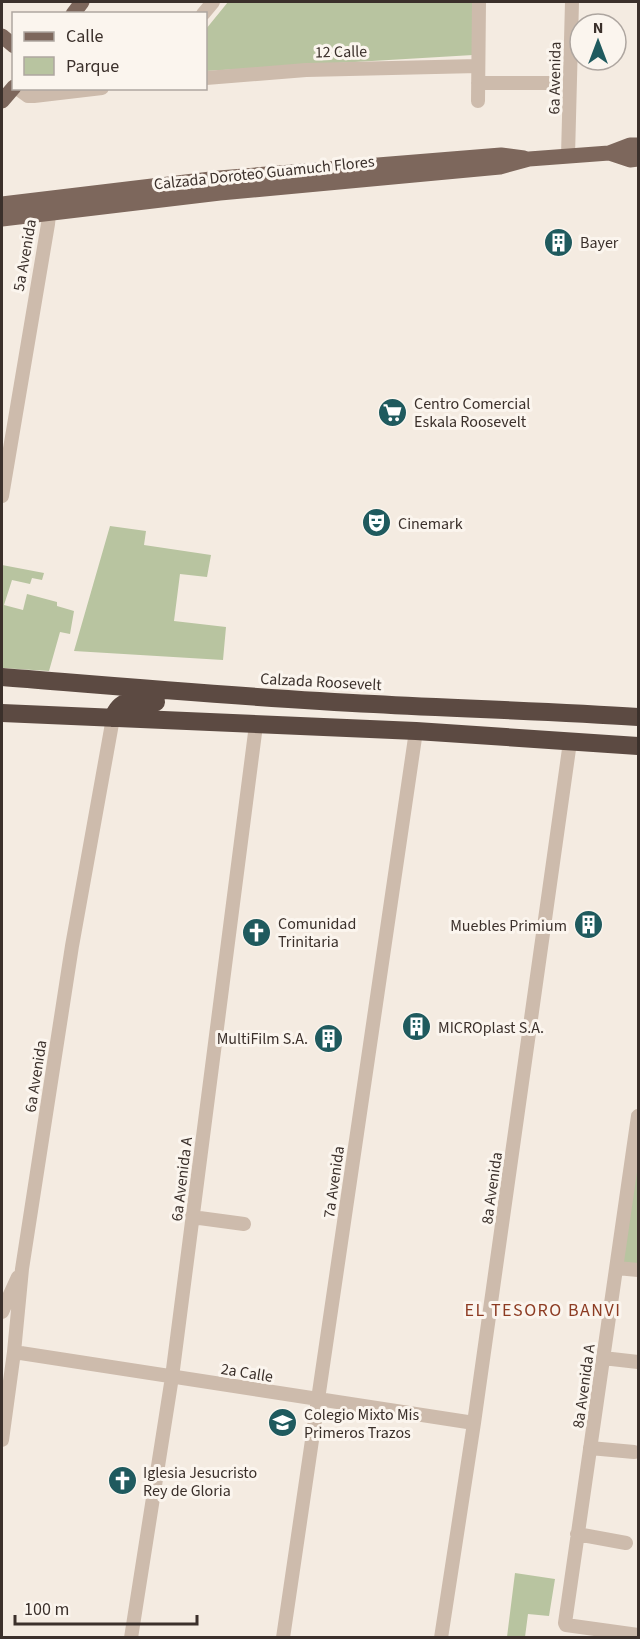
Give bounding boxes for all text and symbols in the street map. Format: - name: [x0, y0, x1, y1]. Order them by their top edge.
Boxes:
- legend: [12, 12, 207, 90]
- north arrow: [568, 12, 628, 72]
- text: N: [593, 17, 603, 39]
- text: Calle: [66, 24, 104, 49]
- street label: 12 Calle: [315, 41, 367, 63]
- street label: 6a Avenida: [543, 41, 567, 115]
- text: Parque: [66, 54, 119, 79]
- street label: Calzada Doroteo Guamuch Flores: [153, 150, 376, 196]
- street label: 5a Avenida: [8, 217, 42, 293]
- building icon: Bayer: [543, 226, 575, 258]
- place label: Bayer: [580, 232, 619, 254]
- place label: Centro Comercial Eskala Roosevelt: [414, 393, 530, 433]
- supermarket icon: Centro Comercial Eskala Roosevelt: [377, 396, 409, 428]
- theatre icon: Cinemark: [361, 507, 393, 539]
- place label: Cinemark: [398, 513, 463, 535]
- street label: Calzada Roosevelt: [260, 668, 383, 696]
- building icon: Muebles Primium: [572, 909, 604, 941]
- place label: Comunidad Trinitaria: [278, 913, 356, 953]
- place label: Muebles Primium: [450, 915, 567, 937]
- church icon: Comunidad Trinitaria: [241, 916, 273, 948]
- building icon: MICROplast S.A.: [401, 1011, 433, 1043]
- place label: MICROplast S.A.: [438, 1017, 544, 1039]
- building icon: MultiFilm S.A.: [313, 1022, 345, 1054]
- place label: MultiFilm S.A.: [217, 1028, 308, 1050]
- street label: 6a Avenida: [19, 1038, 53, 1114]
- street label: 6a Avenida A: [166, 1135, 198, 1222]
- street label: 7a Avenida: [318, 1145, 350, 1220]
- street label: 8a Avenida: [476, 1151, 508, 1226]
- district label: EL TESORO BANVI: [465, 1298, 621, 1323]
- street label: 8a Avenida A: [567, 1342, 601, 1430]
- street label: 2a Calle: [219, 1358, 275, 1388]
- place label: Colegio Mixto Mis Primeros Trazos: [304, 1404, 419, 1444]
- school or university icon: Colegio Mixto Mis Primeros Trazos: [267, 1407, 299, 1439]
- place label: Iglesia Jesucristo Rey de Gloria: [143, 1462, 257, 1502]
- church icon: Iglesia Jesucristo Rey de Gloria: [106, 1465, 138, 1497]
- scale bar: [15, 1588, 196, 1626]
- text: 100 m: [24, 1597, 69, 1622]

